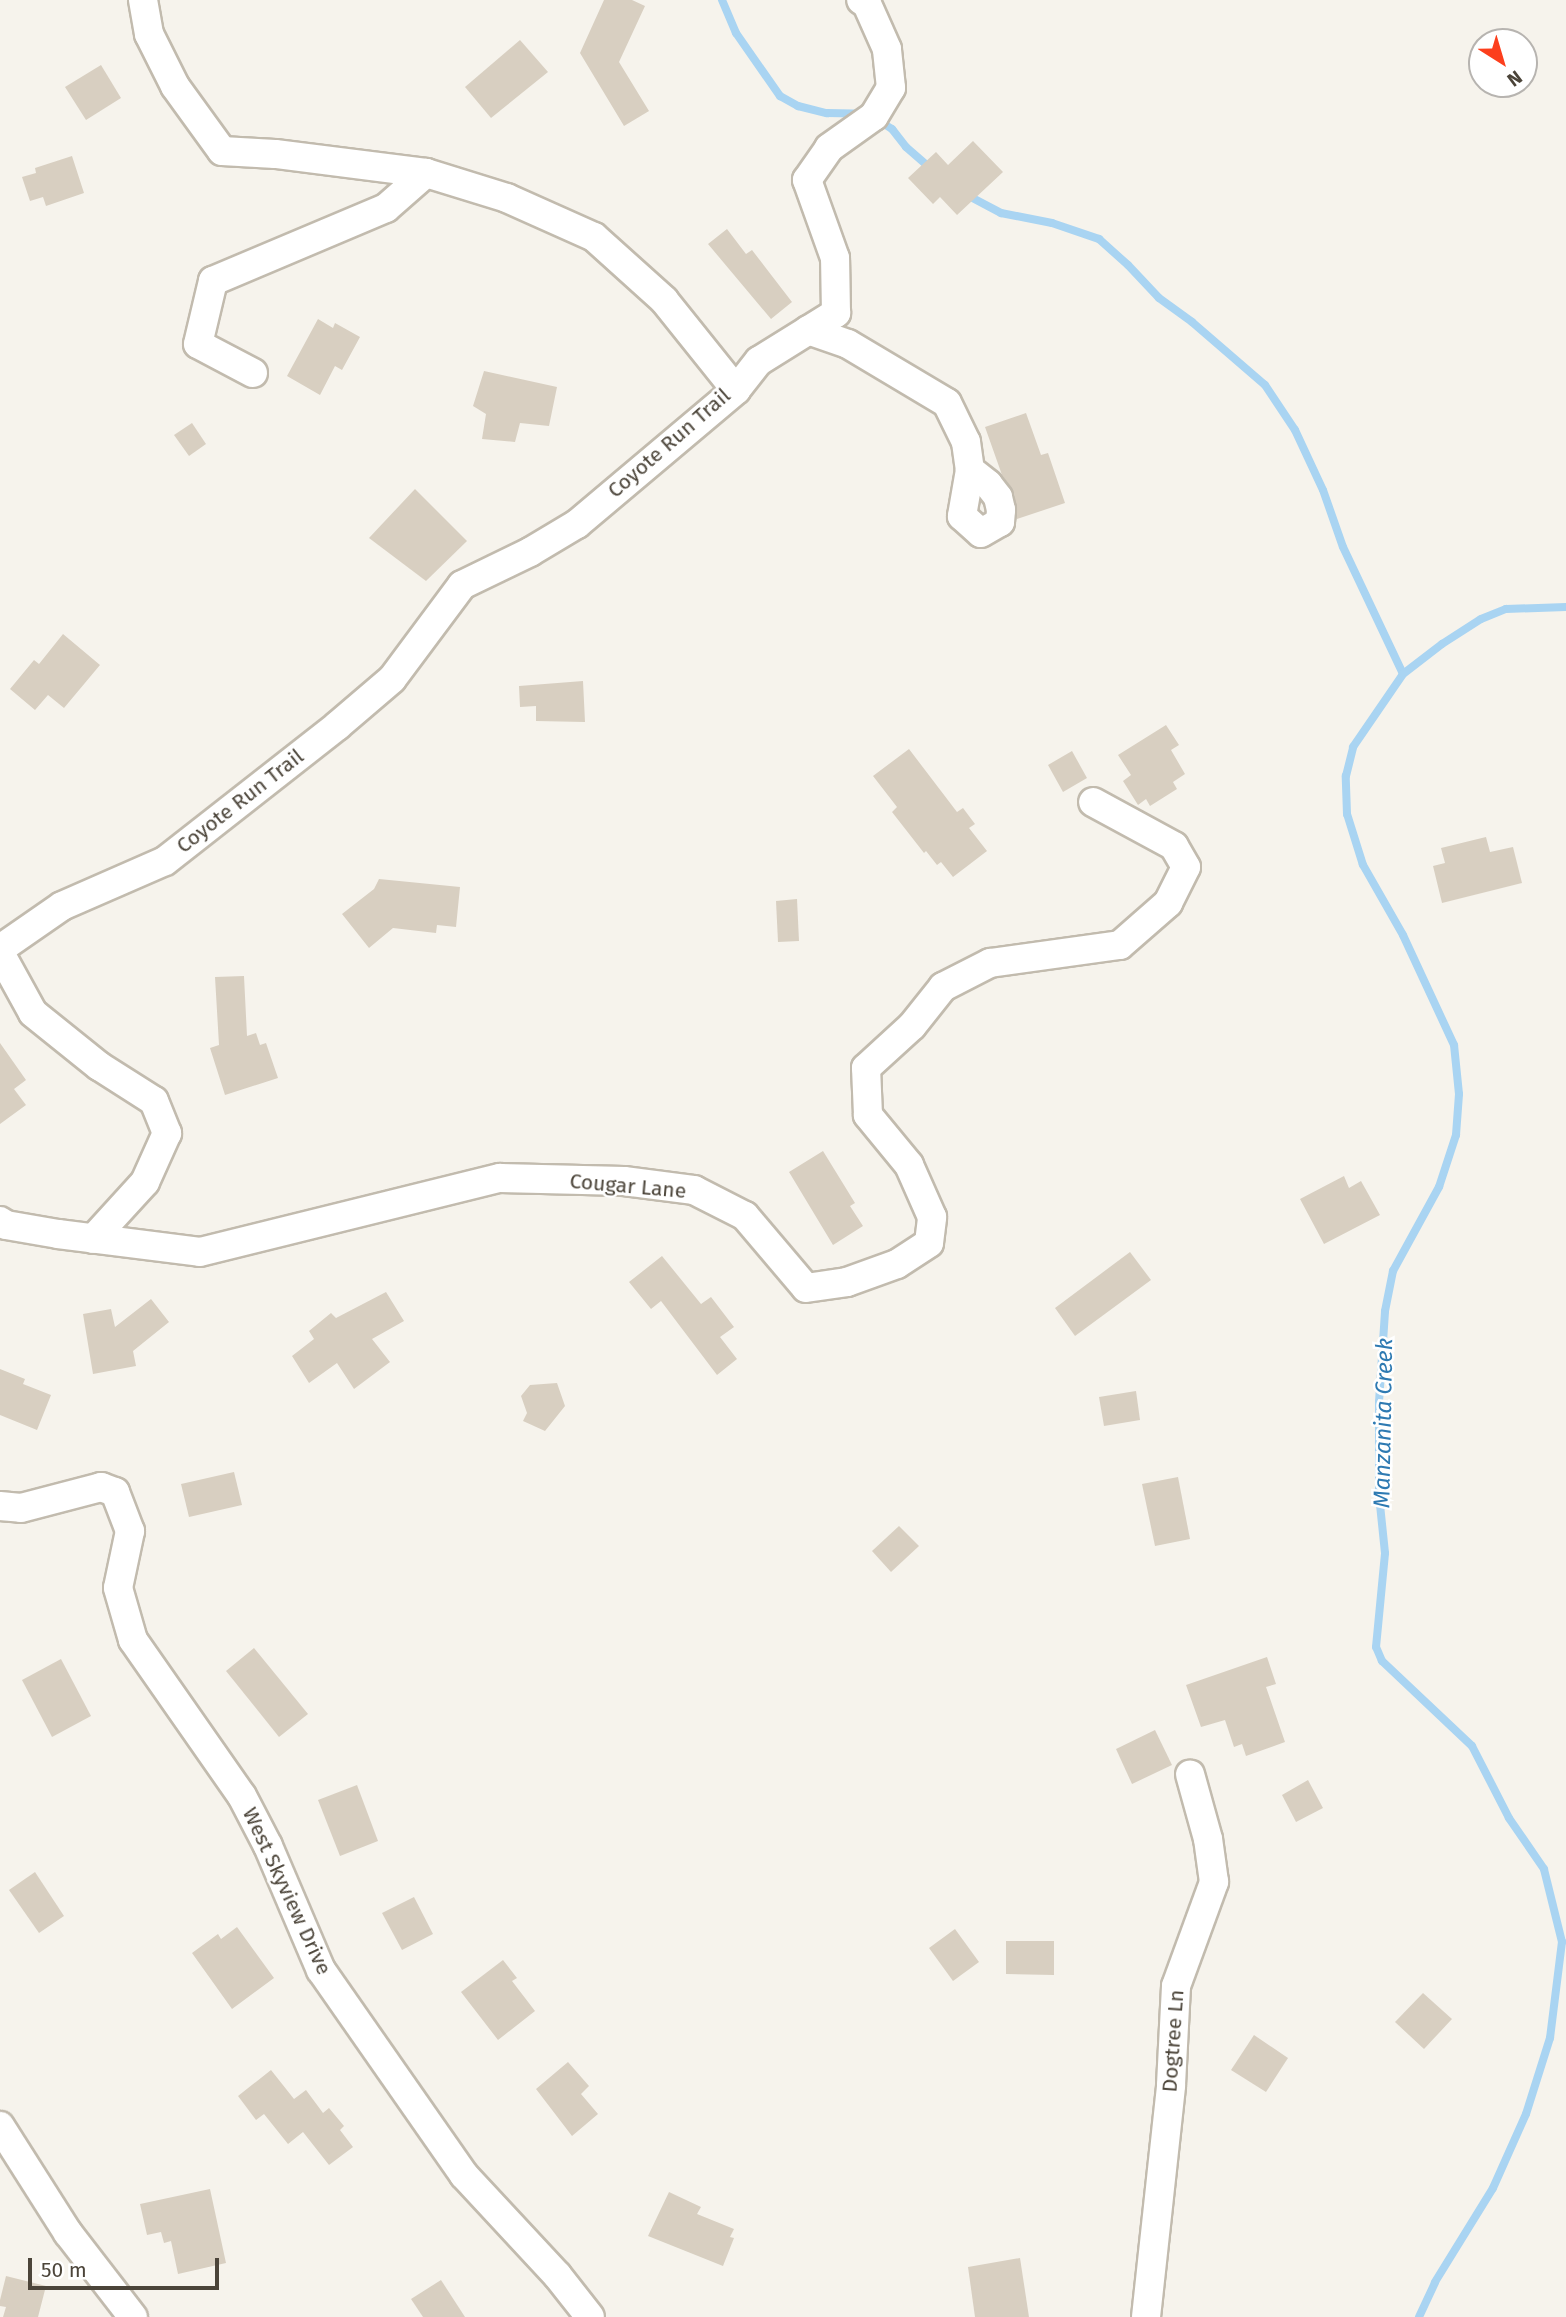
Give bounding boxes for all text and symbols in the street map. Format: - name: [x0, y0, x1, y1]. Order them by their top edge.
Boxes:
- north arrow: [1468, 28, 1538, 98]
- text: N: [1503, 66, 1527, 92]
- street label: Coyote Run Trail: [603, 383, 735, 503]
- street label: Coyote Run Trail: [171, 744, 309, 858]
- street label: Cougar Lane: [569, 1168, 687, 1204]
- water label: Manzanita Creek: [1368, 1338, 1398, 1508]
- street label: West Skyview Drive: [237, 1803, 337, 1979]
- street label: Dogtree Ln: [1157, 1989, 1189, 2093]
- scale bar: [32, 2244, 222, 2288]
- text: 50 m: [41, 2257, 87, 2283]

